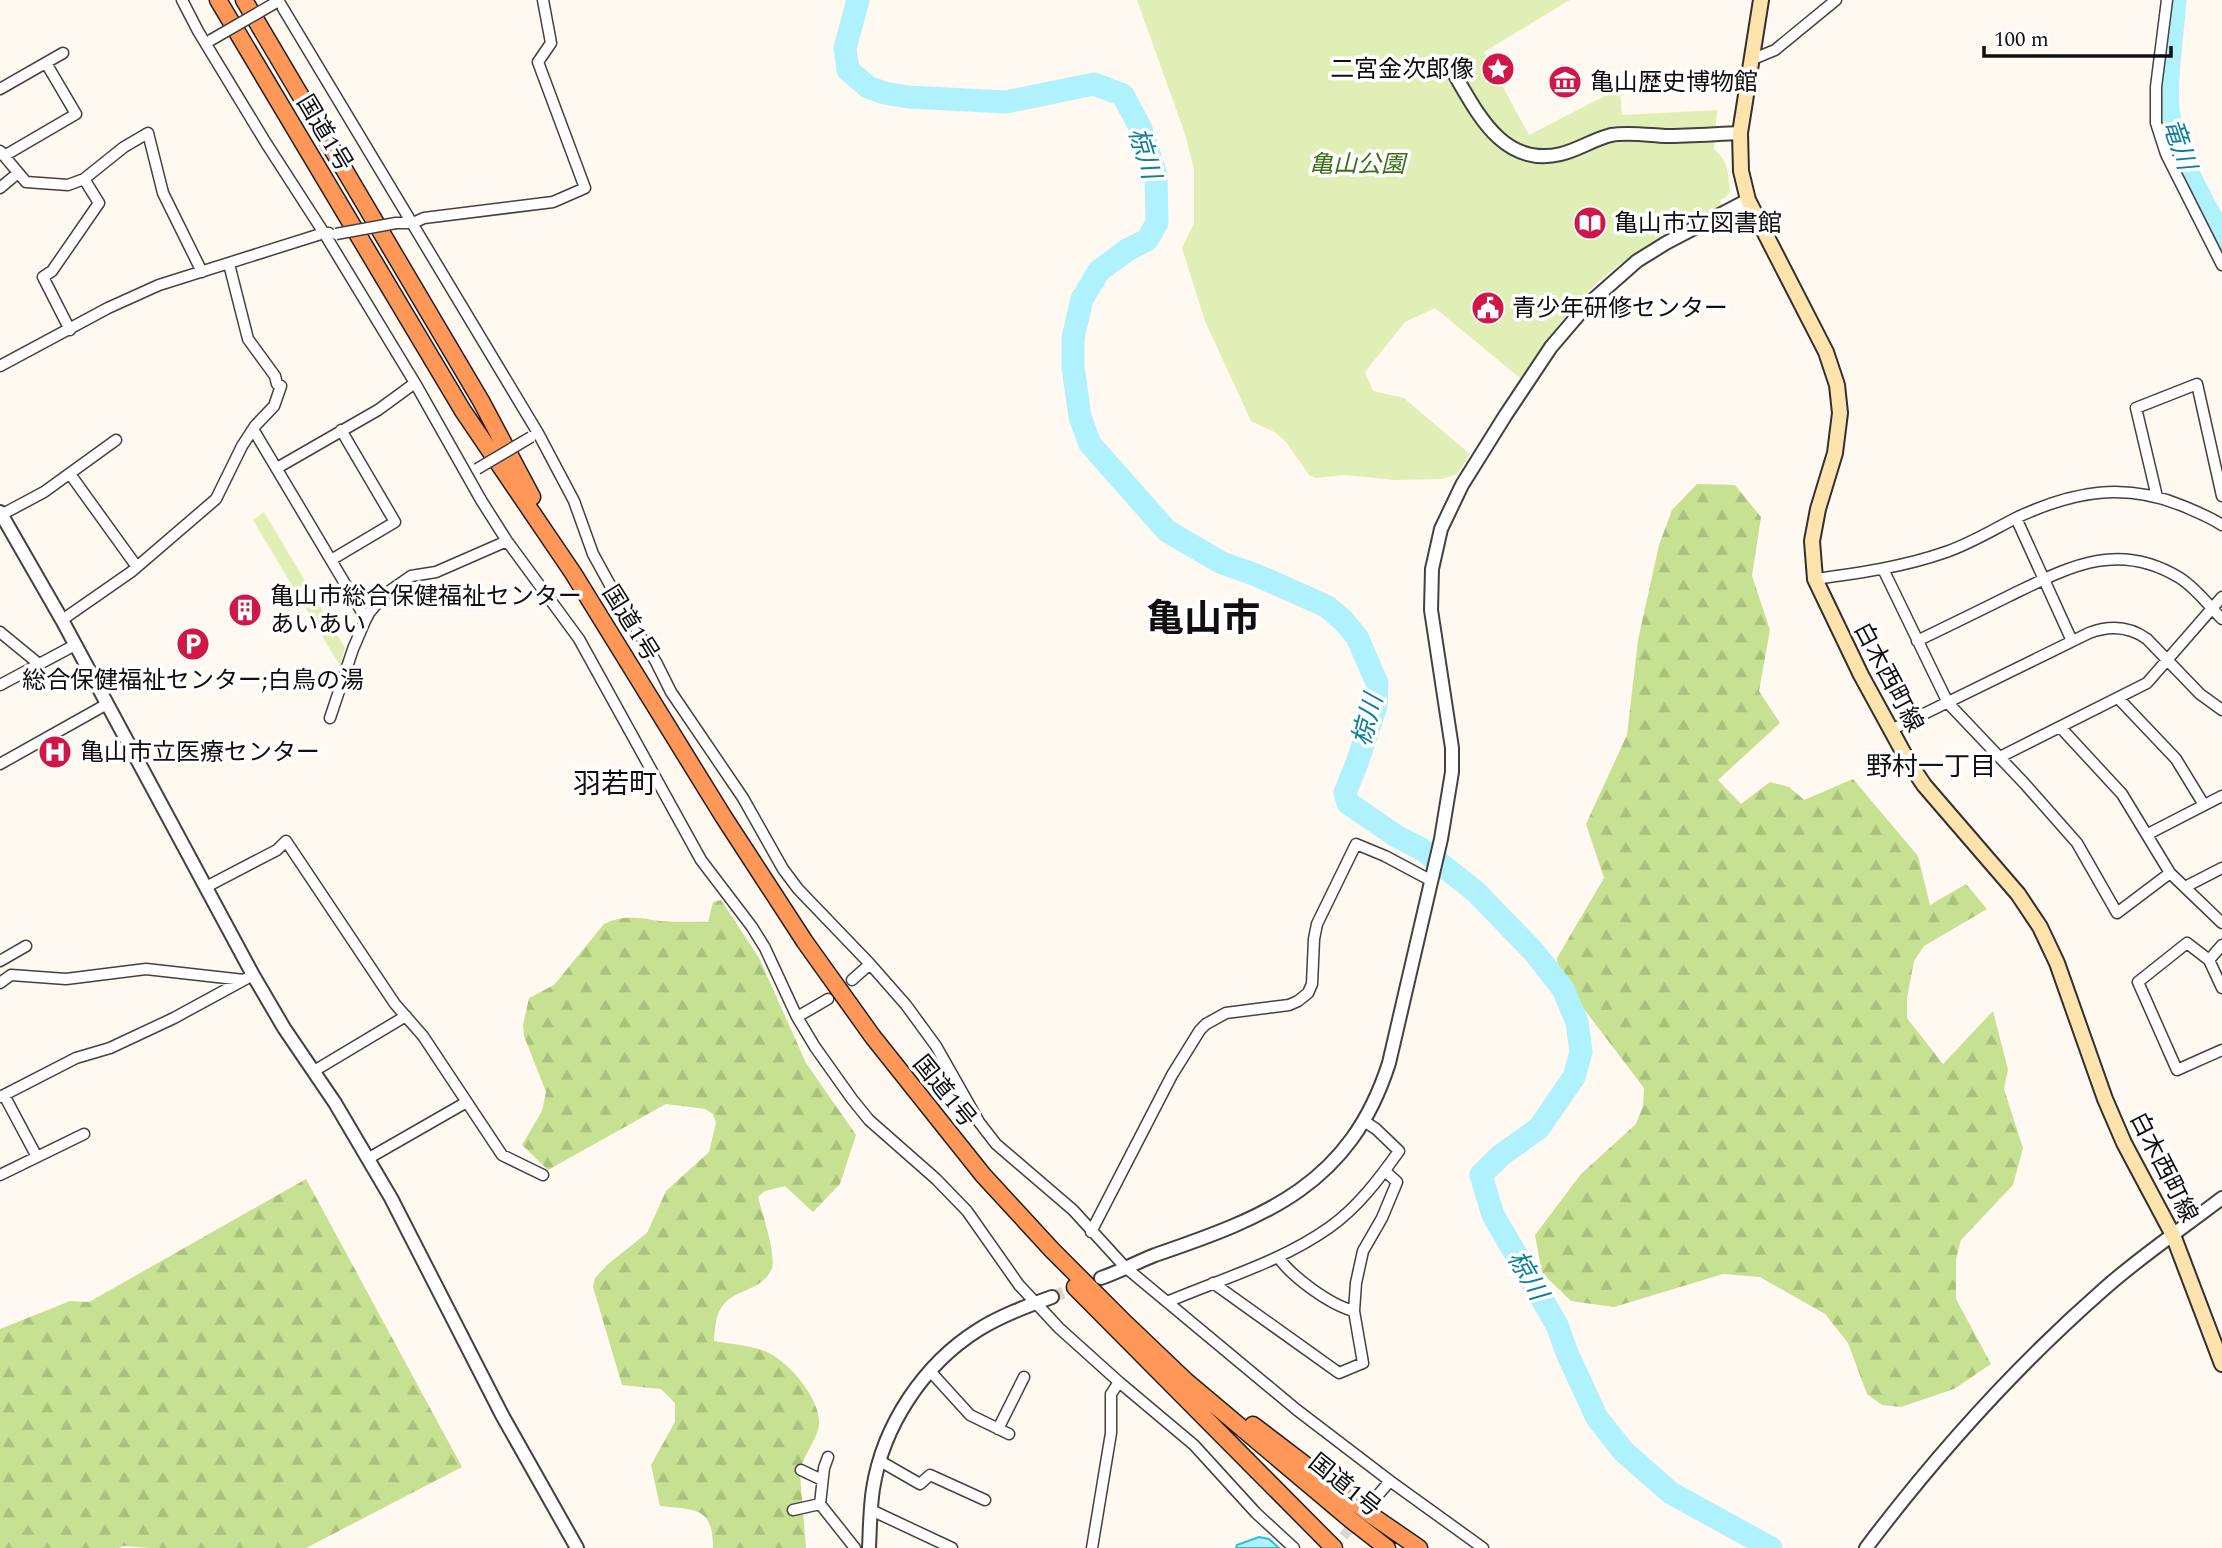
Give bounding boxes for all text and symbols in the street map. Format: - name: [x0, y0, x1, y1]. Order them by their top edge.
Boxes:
- scale bar: [1984, 14, 2171, 58]
- text: 100 m: [1994, 24, 2049, 56]
- place icon: 二宮金次郎像: [1479, 50, 1517, 88]
- place label: 二宮金次郎像: [1330, 52, 1474, 88]
- museum icon: 亀山歴史博物館: [1546, 63, 1584, 101]
- place label: 亀山歴史博物館: [1590, 65, 1758, 101]
- street label: 国道1号: [287, 88, 361, 179]
- water label: 竜川: [2152, 113, 2207, 178]
- water label: 椋川: [1117, 123, 1172, 187]
- park label: 亀山公園: [1309, 147, 1408, 183]
- library icon: 亀山市立図書館: [1571, 204, 1609, 242]
- place label: 亀山市立図書館: [1614, 206, 1782, 242]
- public building icon: 青少年研修センター: [1469, 289, 1507, 327]
- place label: 青少年研修センター: [1512, 291, 1728, 327]
- street label: 国道1号: [593, 578, 668, 669]
- place label: 亀山市総合保健福祉センター あいあい: [270, 579, 582, 643]
- building icon: 亀山市総合保健福祉センター あいあい: [226, 591, 264, 629]
- district label: 亀山市: [1146, 591, 1260, 649]
- street label: 白木西町線: [1844, 616, 1932, 739]
- parking icon: 総合保健福祉センター;白鳥の湯: [174, 625, 212, 663]
- place label: 総合保健福祉センター;白鳥の湯: [22, 663, 364, 699]
- water label: 椋川: [1342, 687, 1395, 751]
- hospital icon: 亀山市立医療センター: [36, 733, 74, 771]
- place label: 亀山市立医療センター: [80, 735, 320, 771]
- district label: 野村一丁目: [1866, 747, 1996, 787]
- district label: 羽若町: [573, 763, 657, 806]
- street label: 国道1号: [904, 1048, 985, 1136]
- street label: 白木西町線: [2120, 1106, 2206, 1229]
- water label: 椋川: [1497, 1243, 1559, 1311]
- street label: 国道1号: [1300, 1445, 1388, 1526]

